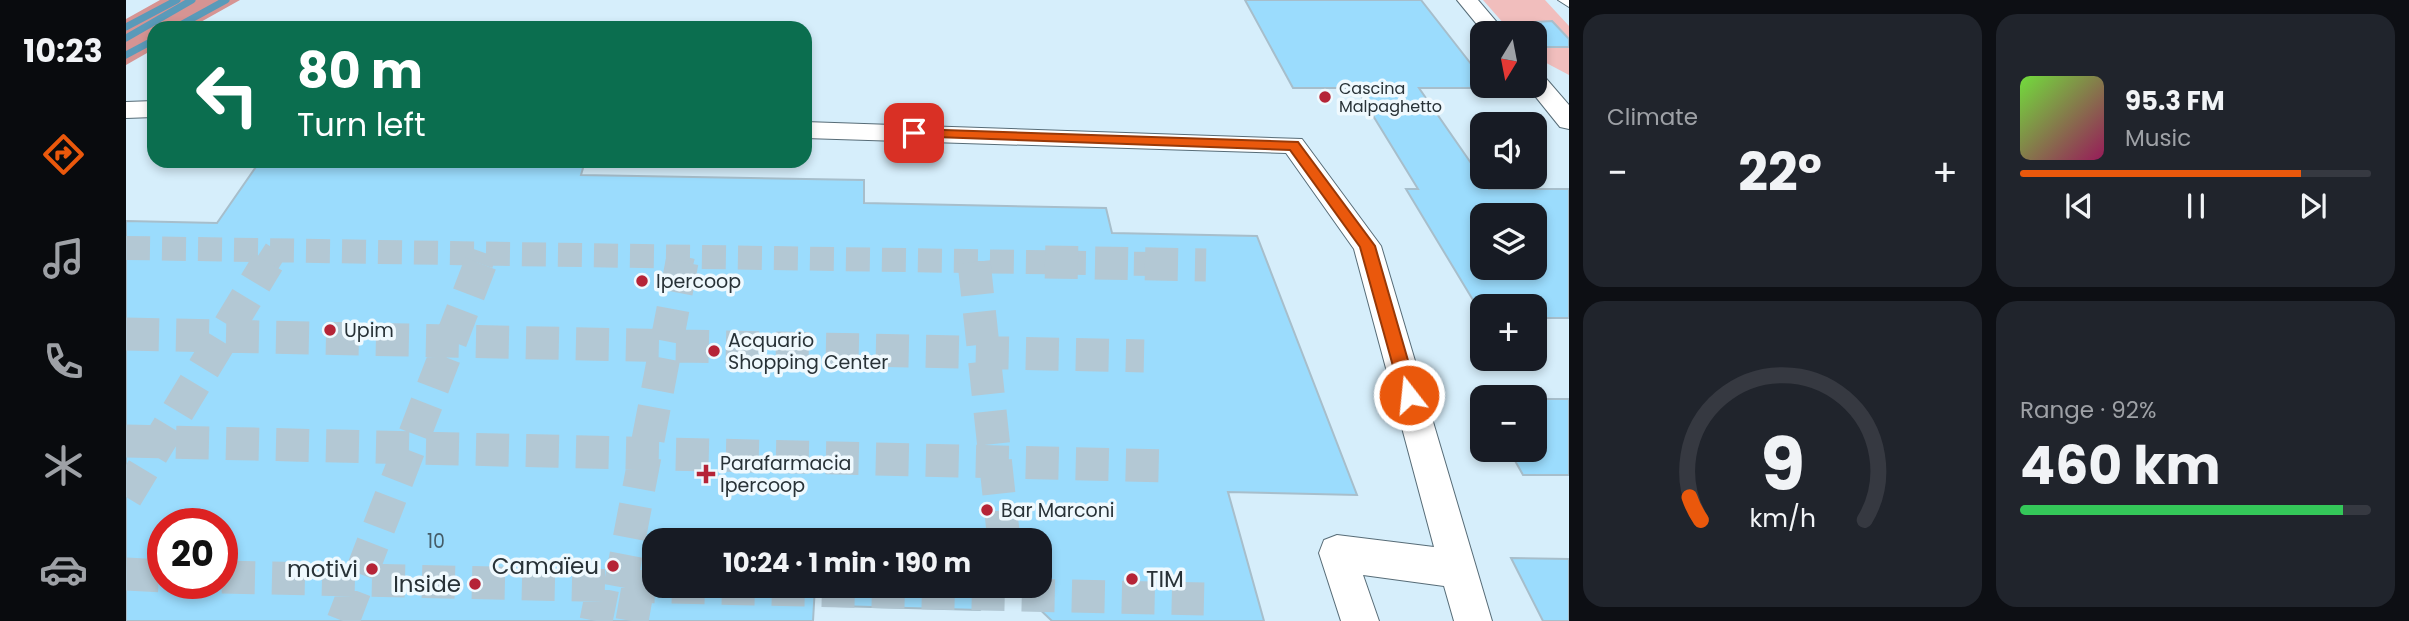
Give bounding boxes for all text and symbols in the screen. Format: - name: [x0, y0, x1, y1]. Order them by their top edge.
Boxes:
- north arrow: [1470, 21, 1547, 98]
- map controls: [1470, 21, 1547, 462]
- text: 10:23: [23, 28, 103, 73]
- text: 80 m: [297, 37, 423, 105]
- icon: left: [182, 49, 273, 140]
- place label: Cascina Malpaghetto: [1339, 77, 1442, 118]
- text: 95.3 FM: [2125, 83, 2225, 119]
- marker: Cascina Malpaghetto: [1317, 89, 1333, 105]
- text: Climate: [1607, 101, 1698, 133]
- text: Turn left: [297, 102, 426, 147]
- pin: [884, 103, 944, 163]
- button: sound: [1470, 112, 1547, 189]
- icon: arrive: [895, 114, 933, 152]
- text: Music: [2125, 122, 2191, 154]
- icon: directions: [39, 130, 88, 179]
- text: 22°: [1738, 136, 1822, 209]
- text: −: [1607, 146, 1628, 199]
- text: +: [1932, 146, 1958, 199]
- icon: previous: [2060, 187, 2098, 225]
- icon: pause: [2177, 187, 2215, 225]
- icon: next: [2294, 187, 2332, 225]
- button: layers: [1470, 203, 1547, 280]
- icon: music: [39, 234, 88, 283]
- place label: Ipercoop: [656, 268, 741, 295]
- marker: Ipercoop: [634, 273, 650, 289]
- button: +: [1470, 294, 1547, 371]
- place label: Upim: [344, 317, 394, 344]
- marker: Upim: [322, 322, 338, 338]
- place label: Acquario Shopping Center: [728, 327, 888, 376]
- icon: phone: [39, 337, 88, 386]
- marker: Acquario Shopping Center: [706, 343, 722, 359]
- position arrow: [1372, 358, 1446, 432]
- button: −: [1470, 385, 1547, 462]
- text: Range · 92%: [2020, 394, 2156, 426]
- text: 9: [1760, 414, 1805, 515]
- text: 460 km: [2020, 429, 2220, 502]
- icon: climate: [39, 441, 88, 490]
- place label: Parafarmacia Ipercoop: [720, 450, 851, 499]
- marker: Parafarmacia Ipercoop: [698, 466, 714, 482]
- place label: Bar Marconi: [1001, 497, 1114, 524]
- text: km/h: [1749, 501, 1816, 536]
- marker: Bar Marconi: [979, 502, 995, 518]
- speed limit sign: 20: [147, 508, 238, 599]
- house number: 10: [427, 528, 445, 555]
- icon: car: [39, 545, 88, 594]
- text: 10:24 · 1 min · 190 m: [723, 545, 971, 581]
- place label: Camaïeu: [492, 550, 599, 582]
- place label: motivi: [287, 553, 358, 585]
- marker: Camaïeu: [605, 558, 621, 574]
- marker: motivi: [364, 561, 380, 577]
- place label: TIM: [1146, 563, 1184, 595]
- place label: Inside: [393, 568, 461, 600]
- marker: TIM: [1124, 571, 1140, 587]
- marker: Inside: [467, 576, 483, 592]

